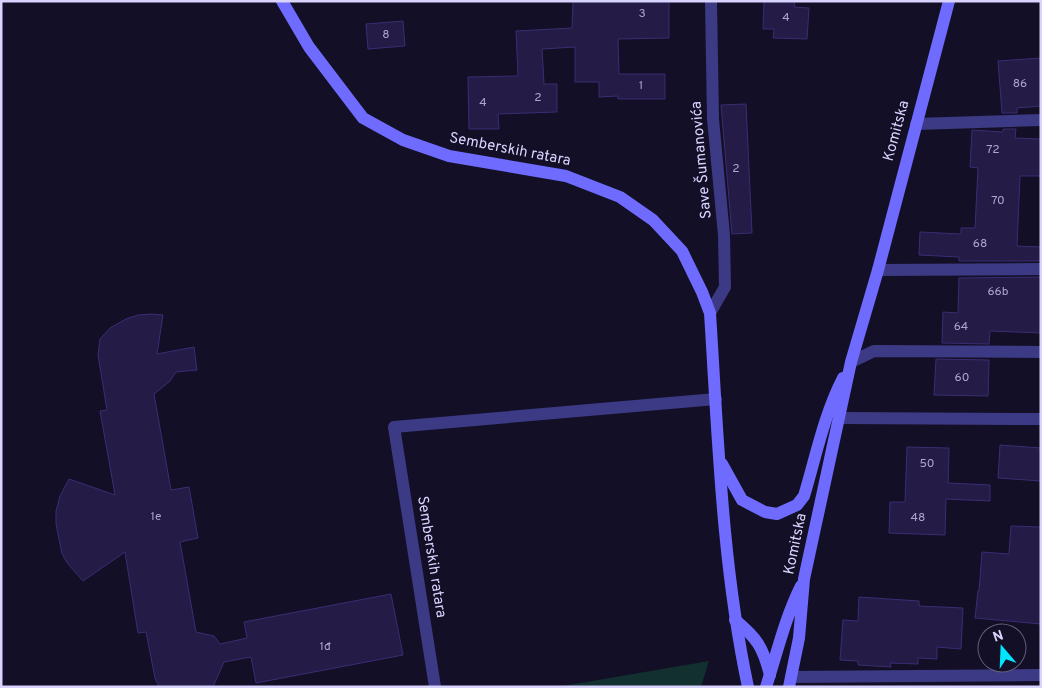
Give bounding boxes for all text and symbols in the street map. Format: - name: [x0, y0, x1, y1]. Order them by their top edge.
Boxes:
- house number: 3: [638, 6, 646, 22]
- house number: 4: [782, 10, 790, 26]
- house number: 8: [382, 27, 390, 43]
- house number: 86: [1013, 76, 1027, 92]
- house number: 1: [639, 78, 643, 94]
- house number: 2: [534, 90, 542, 106]
- house number: 4: [479, 95, 487, 111]
- street label: Komitska: [880, 98, 914, 164]
- street label: Save Šumanovića: [685, 100, 717, 220]
- street label: Semberskih ratara: [448, 129, 572, 171]
- house number: 72: [986, 142, 1000, 158]
- house number: 2: [732, 161, 740, 177]
- house number: 70: [991, 193, 1005, 209]
- house number: 68: [973, 236, 987, 252]
- house number: 66b: [987, 284, 1009, 300]
- house number: 64: [954, 319, 968, 335]
- house number: 60: [955, 370, 969, 386]
- house number: 50: [919, 456, 935, 472]
- street label: Semberskih ratara: [412, 495, 450, 619]
- house number: 1e: [151, 509, 161, 525]
- house number: 48: [911, 510, 925, 526]
- street label: Komitska: [780, 512, 812, 576]
- north arrow: [977, 623, 1027, 673]
- text: N: [991, 627, 1006, 647]
- house number: 1đ: [319, 639, 331, 655]

